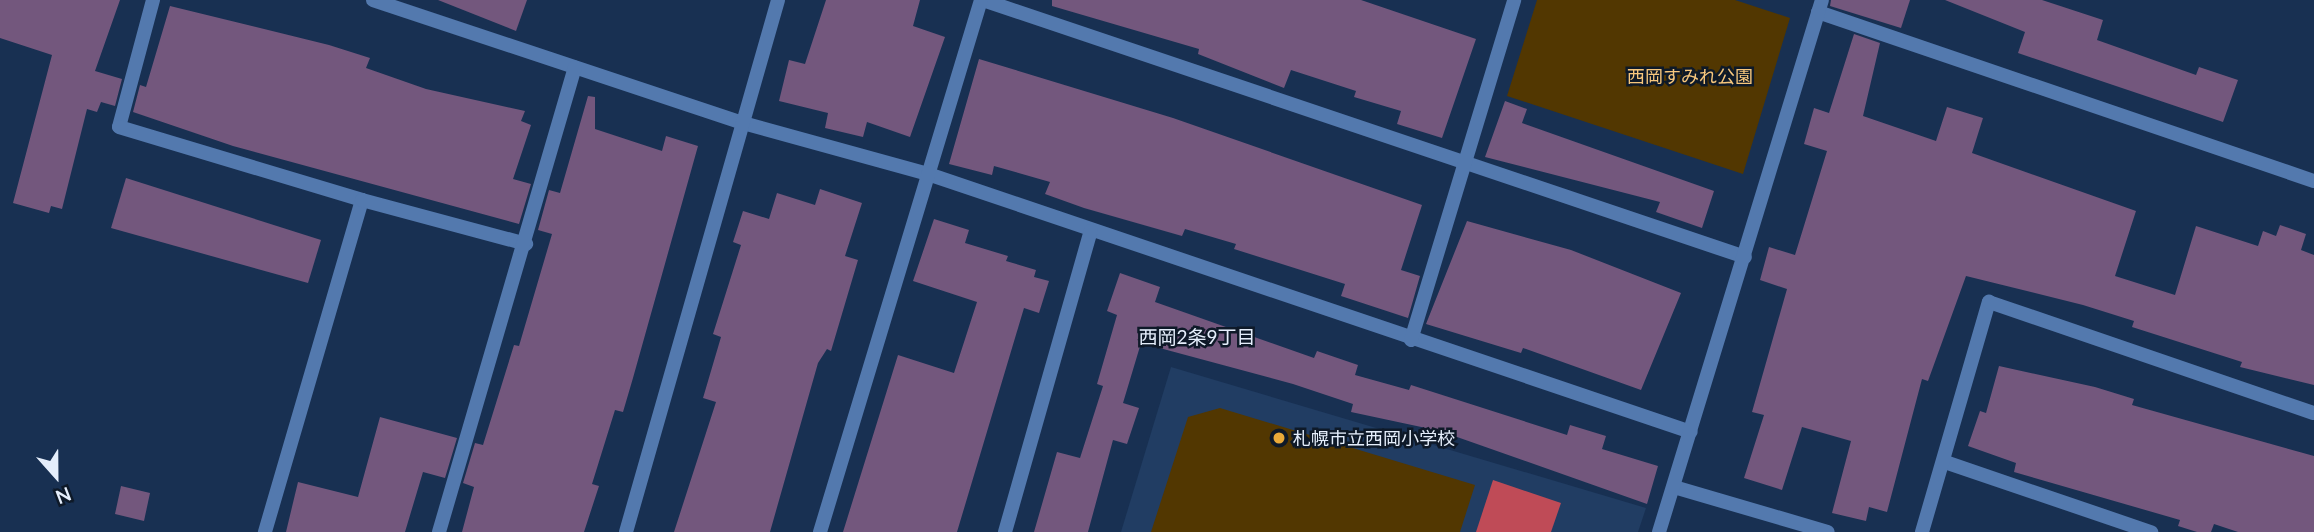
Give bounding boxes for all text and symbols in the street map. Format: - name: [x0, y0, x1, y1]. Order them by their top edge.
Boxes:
- park label: 西岡すみれ公園: [1627, 65, 1753, 87]
- district label: 西岡2条9丁目: [1138, 326, 1256, 348]
- place label: 札幌市立西岡小学校: [1293, 427, 1455, 449]
- marker: 札幌市立西岡小学校: [1271, 430, 1287, 446]
- north arrow: [21, 441, 91, 511]
- text: N: [53, 483, 75, 509]

